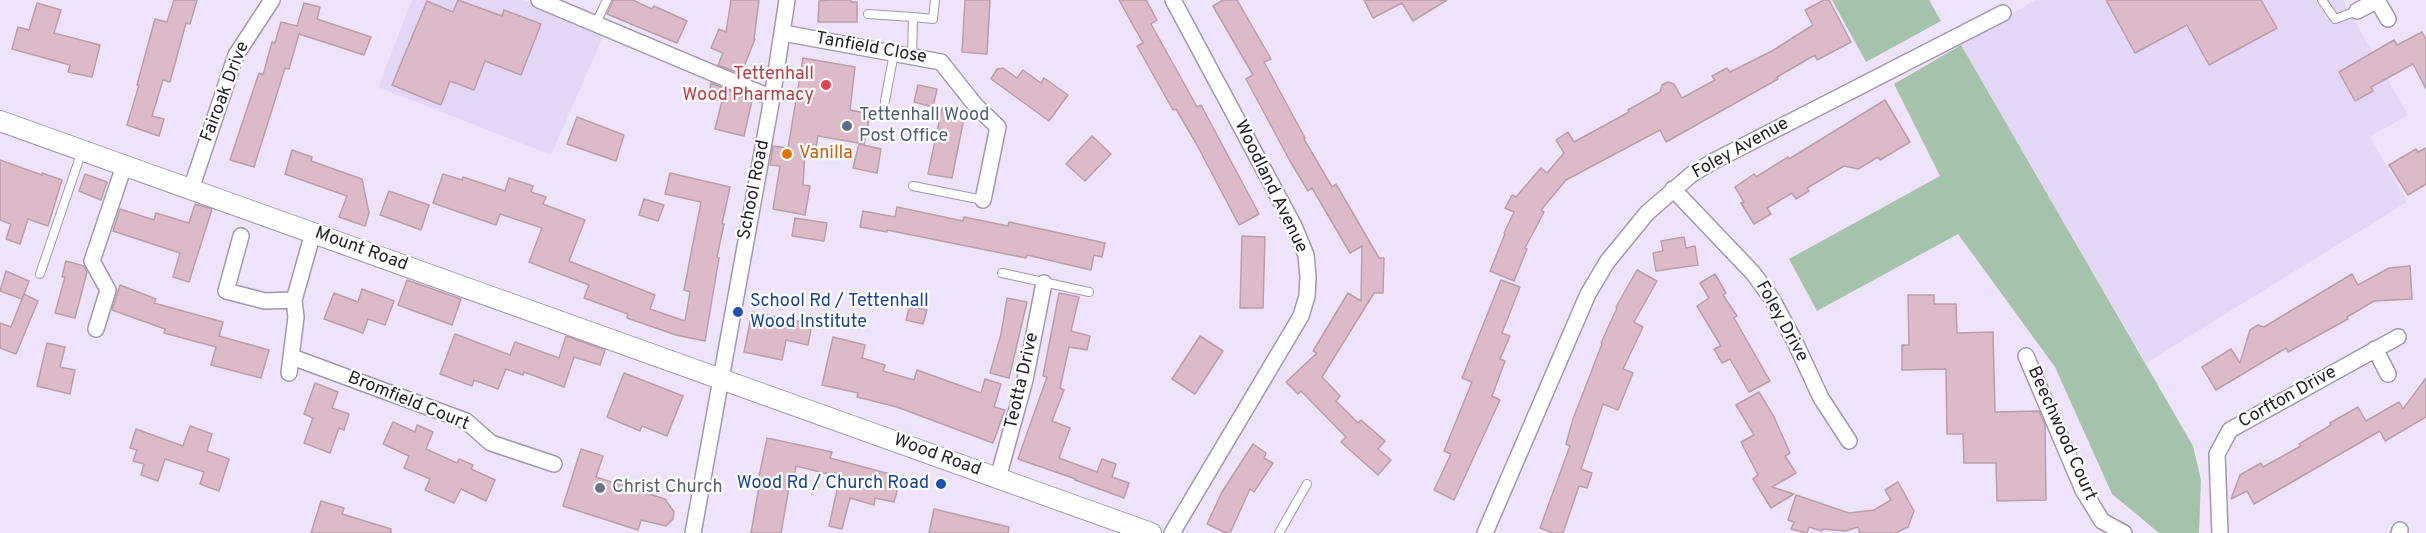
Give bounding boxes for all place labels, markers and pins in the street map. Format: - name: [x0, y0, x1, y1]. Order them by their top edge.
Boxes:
- place label: Tettenhall Wood Pharmacy: [682, 64, 814, 106]
- marker: Tettenhall Wood Pharmacy: [819, 78, 833, 92]
- place label: Tettenhall Wood Post Office: [859, 105, 989, 148]
- marker: Tettenhall Wood Post Office: [840, 119, 854, 133]
- place label: Vanilla: [799, 143, 853, 165]
- marker: Vanilla: [780, 147, 794, 161]
- place label: School Rd / Tettenhall Wood Institute: [750, 291, 929, 334]
- marker: School Rd / Tettenhall Wood Institute: [731, 305, 745, 319]
- place label: Wood Rd / Church Road: [737, 473, 929, 495]
- place label: Christ Church: [612, 477, 723, 499]
- marker: Wood Rd / Church Road: [934, 477, 948, 491]
- marker: Christ Church: [593, 481, 607, 495]

